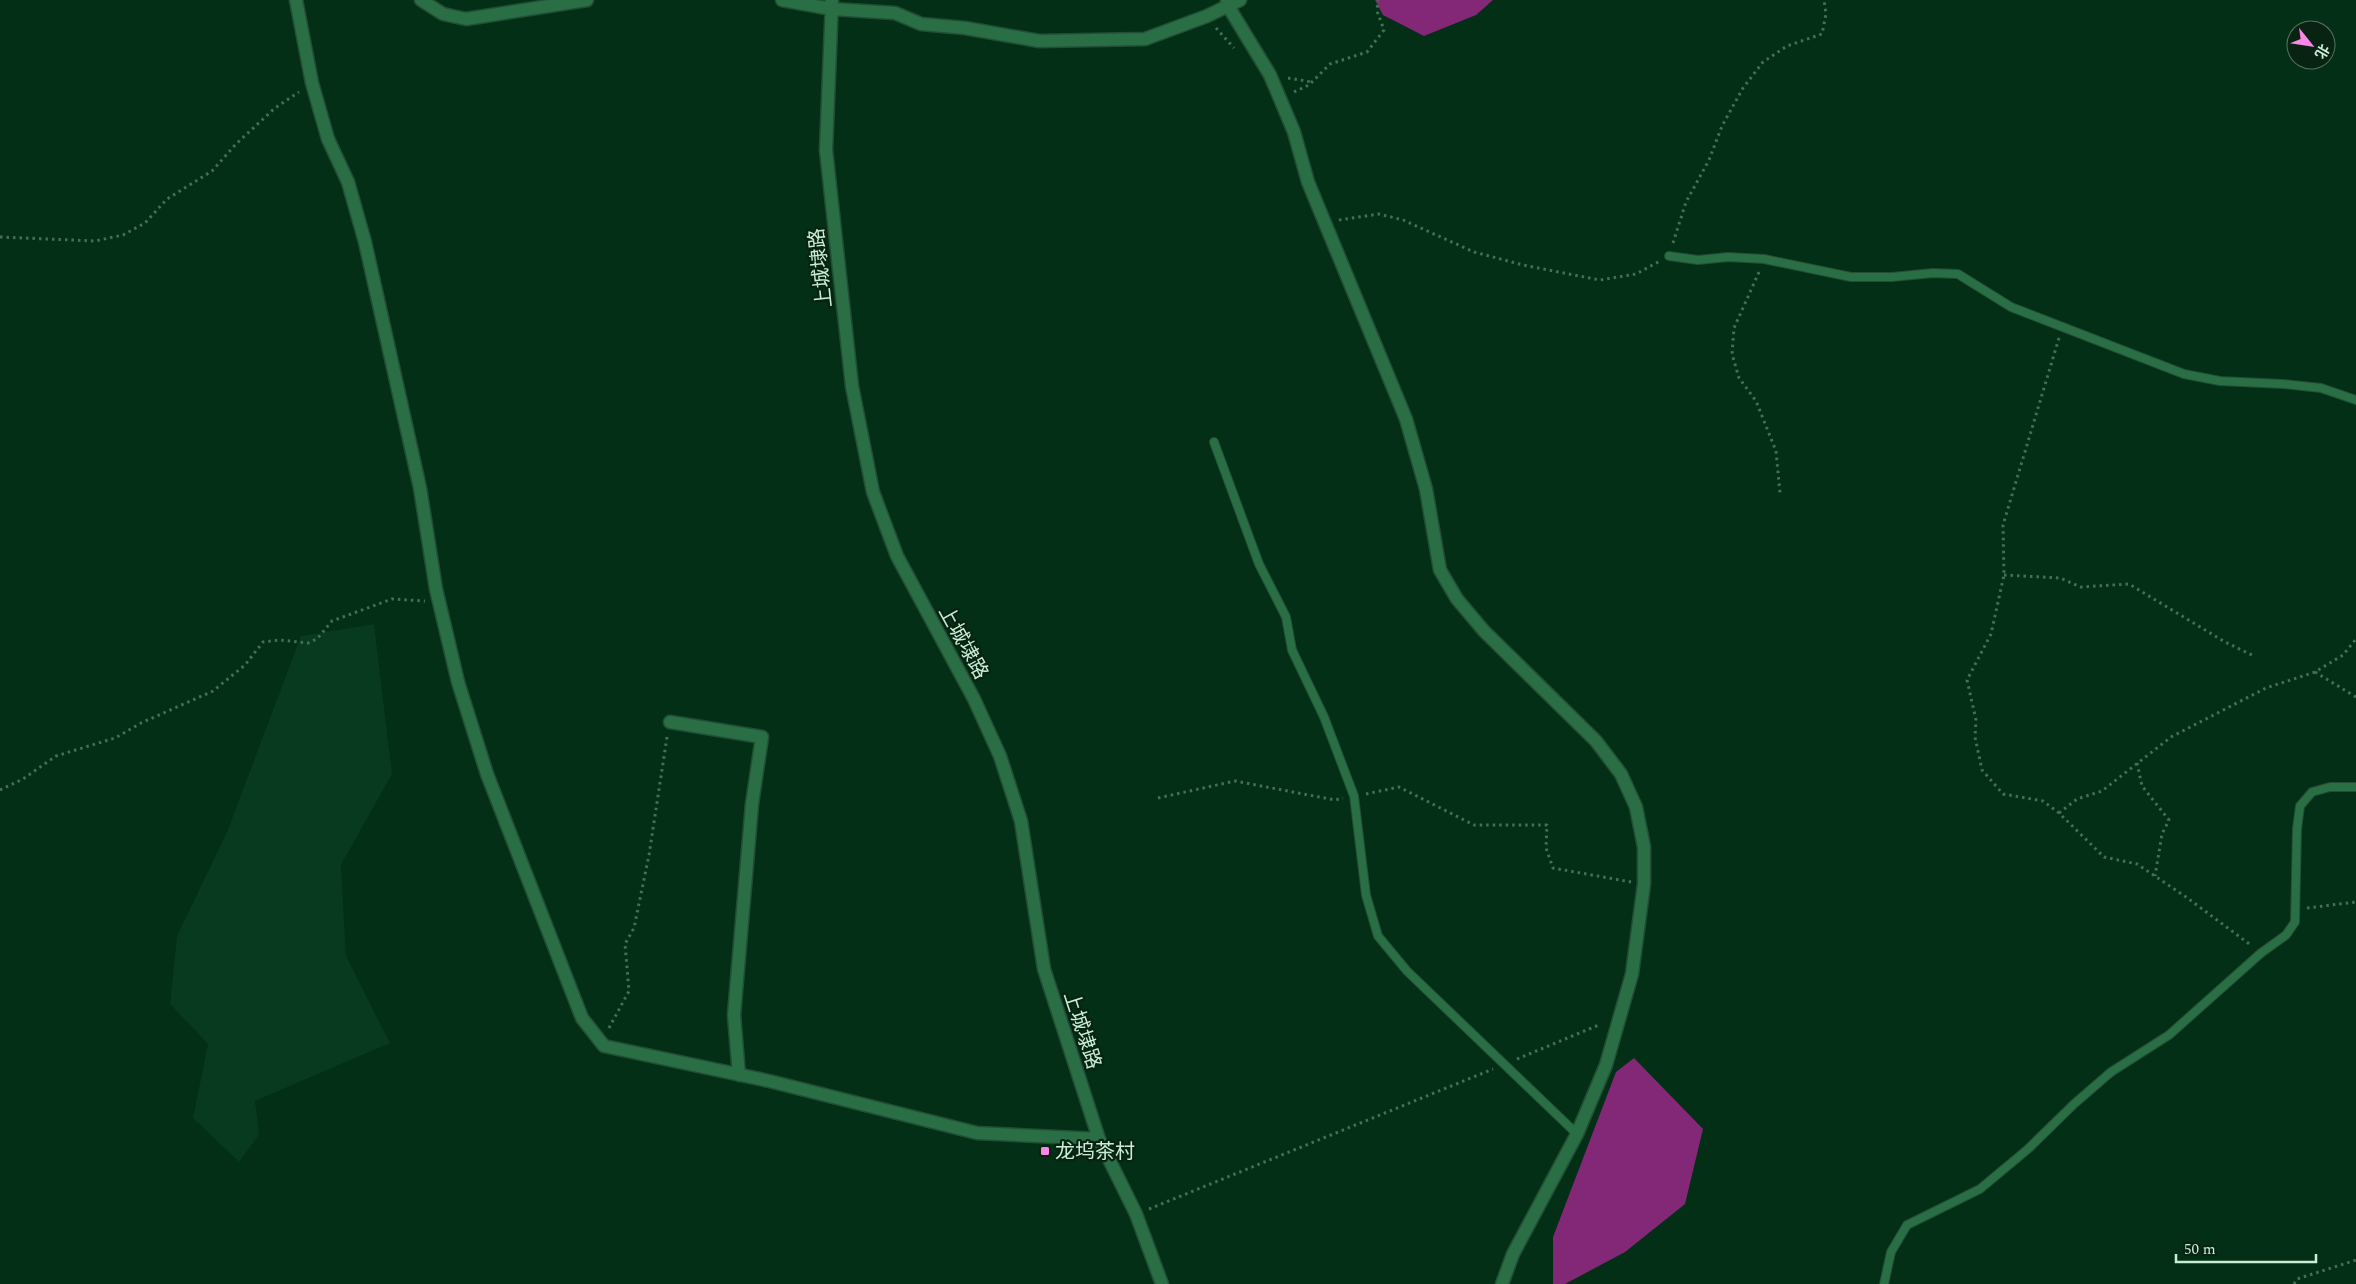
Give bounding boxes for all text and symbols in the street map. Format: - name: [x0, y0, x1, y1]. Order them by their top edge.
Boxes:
- north arrow: [2286, 20, 2336, 70]
- text: 北: [2309, 40, 2334, 63]
- street label: 上城埭路: [802, 227, 840, 309]
- street label: 上城埭路: [931, 600, 996, 685]
- street label: 上城埭路: [1055, 988, 1109, 1073]
- place label: 龙坞茶村: [1055, 1137, 1135, 1167]
- marker: 龙坞茶村: [1039, 1145, 1051, 1157]
- scale bar: [2176, 1232, 2316, 1264]
- text: 50 m: [2184, 1238, 2216, 1261]

